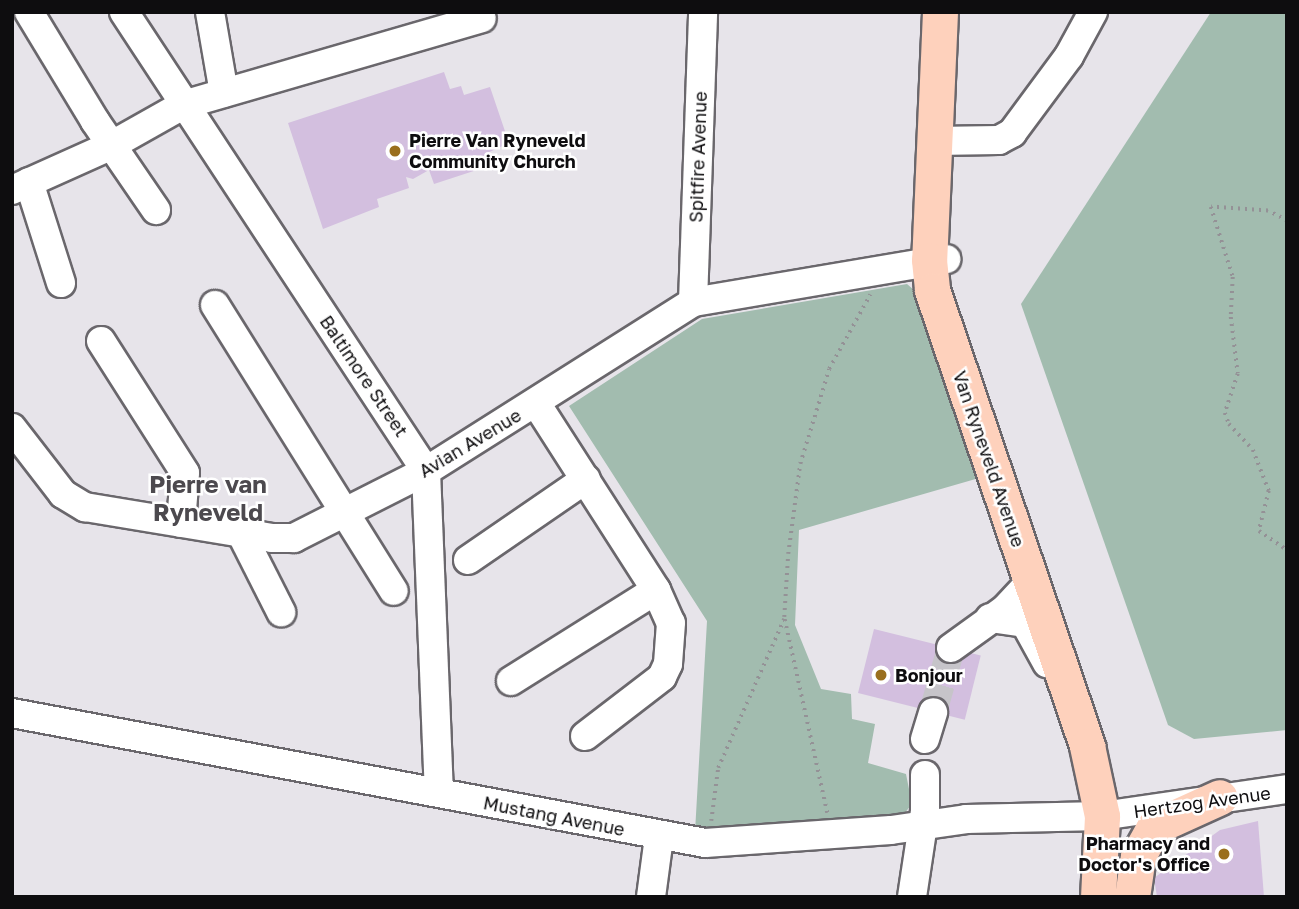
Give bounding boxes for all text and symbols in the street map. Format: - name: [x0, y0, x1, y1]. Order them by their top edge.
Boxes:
- street label: Spitfire Avenue: [685, 91, 711, 223]
- place label: Pierre Van Ryneveld Community Church: [409, 130, 585, 172]
- marker: Pierre Van Ryneveld Community Church: [387, 143, 403, 159]
- street label: Baltimore Street: [315, 311, 413, 441]
- street label: Van Ryneveld Avenue: [949, 368, 1029, 550]
- street label: Avian Avenue: [415, 404, 525, 482]
- district label: Pierre van Ryneveld: [149, 470, 267, 526]
- place label: Bonjour: [895, 664, 963, 686]
- marker: Bonjour: [873, 667, 889, 683]
- street label: Hertzog Avenue: [1132, 782, 1272, 822]
- street label: Mustang Avenue: [482, 792, 626, 840]
- place label: Pharmacy and Doctor's Office: [1078, 833, 1210, 876]
- marker: Pharmacy and Doctor's Office: [1216, 846, 1232, 862]

